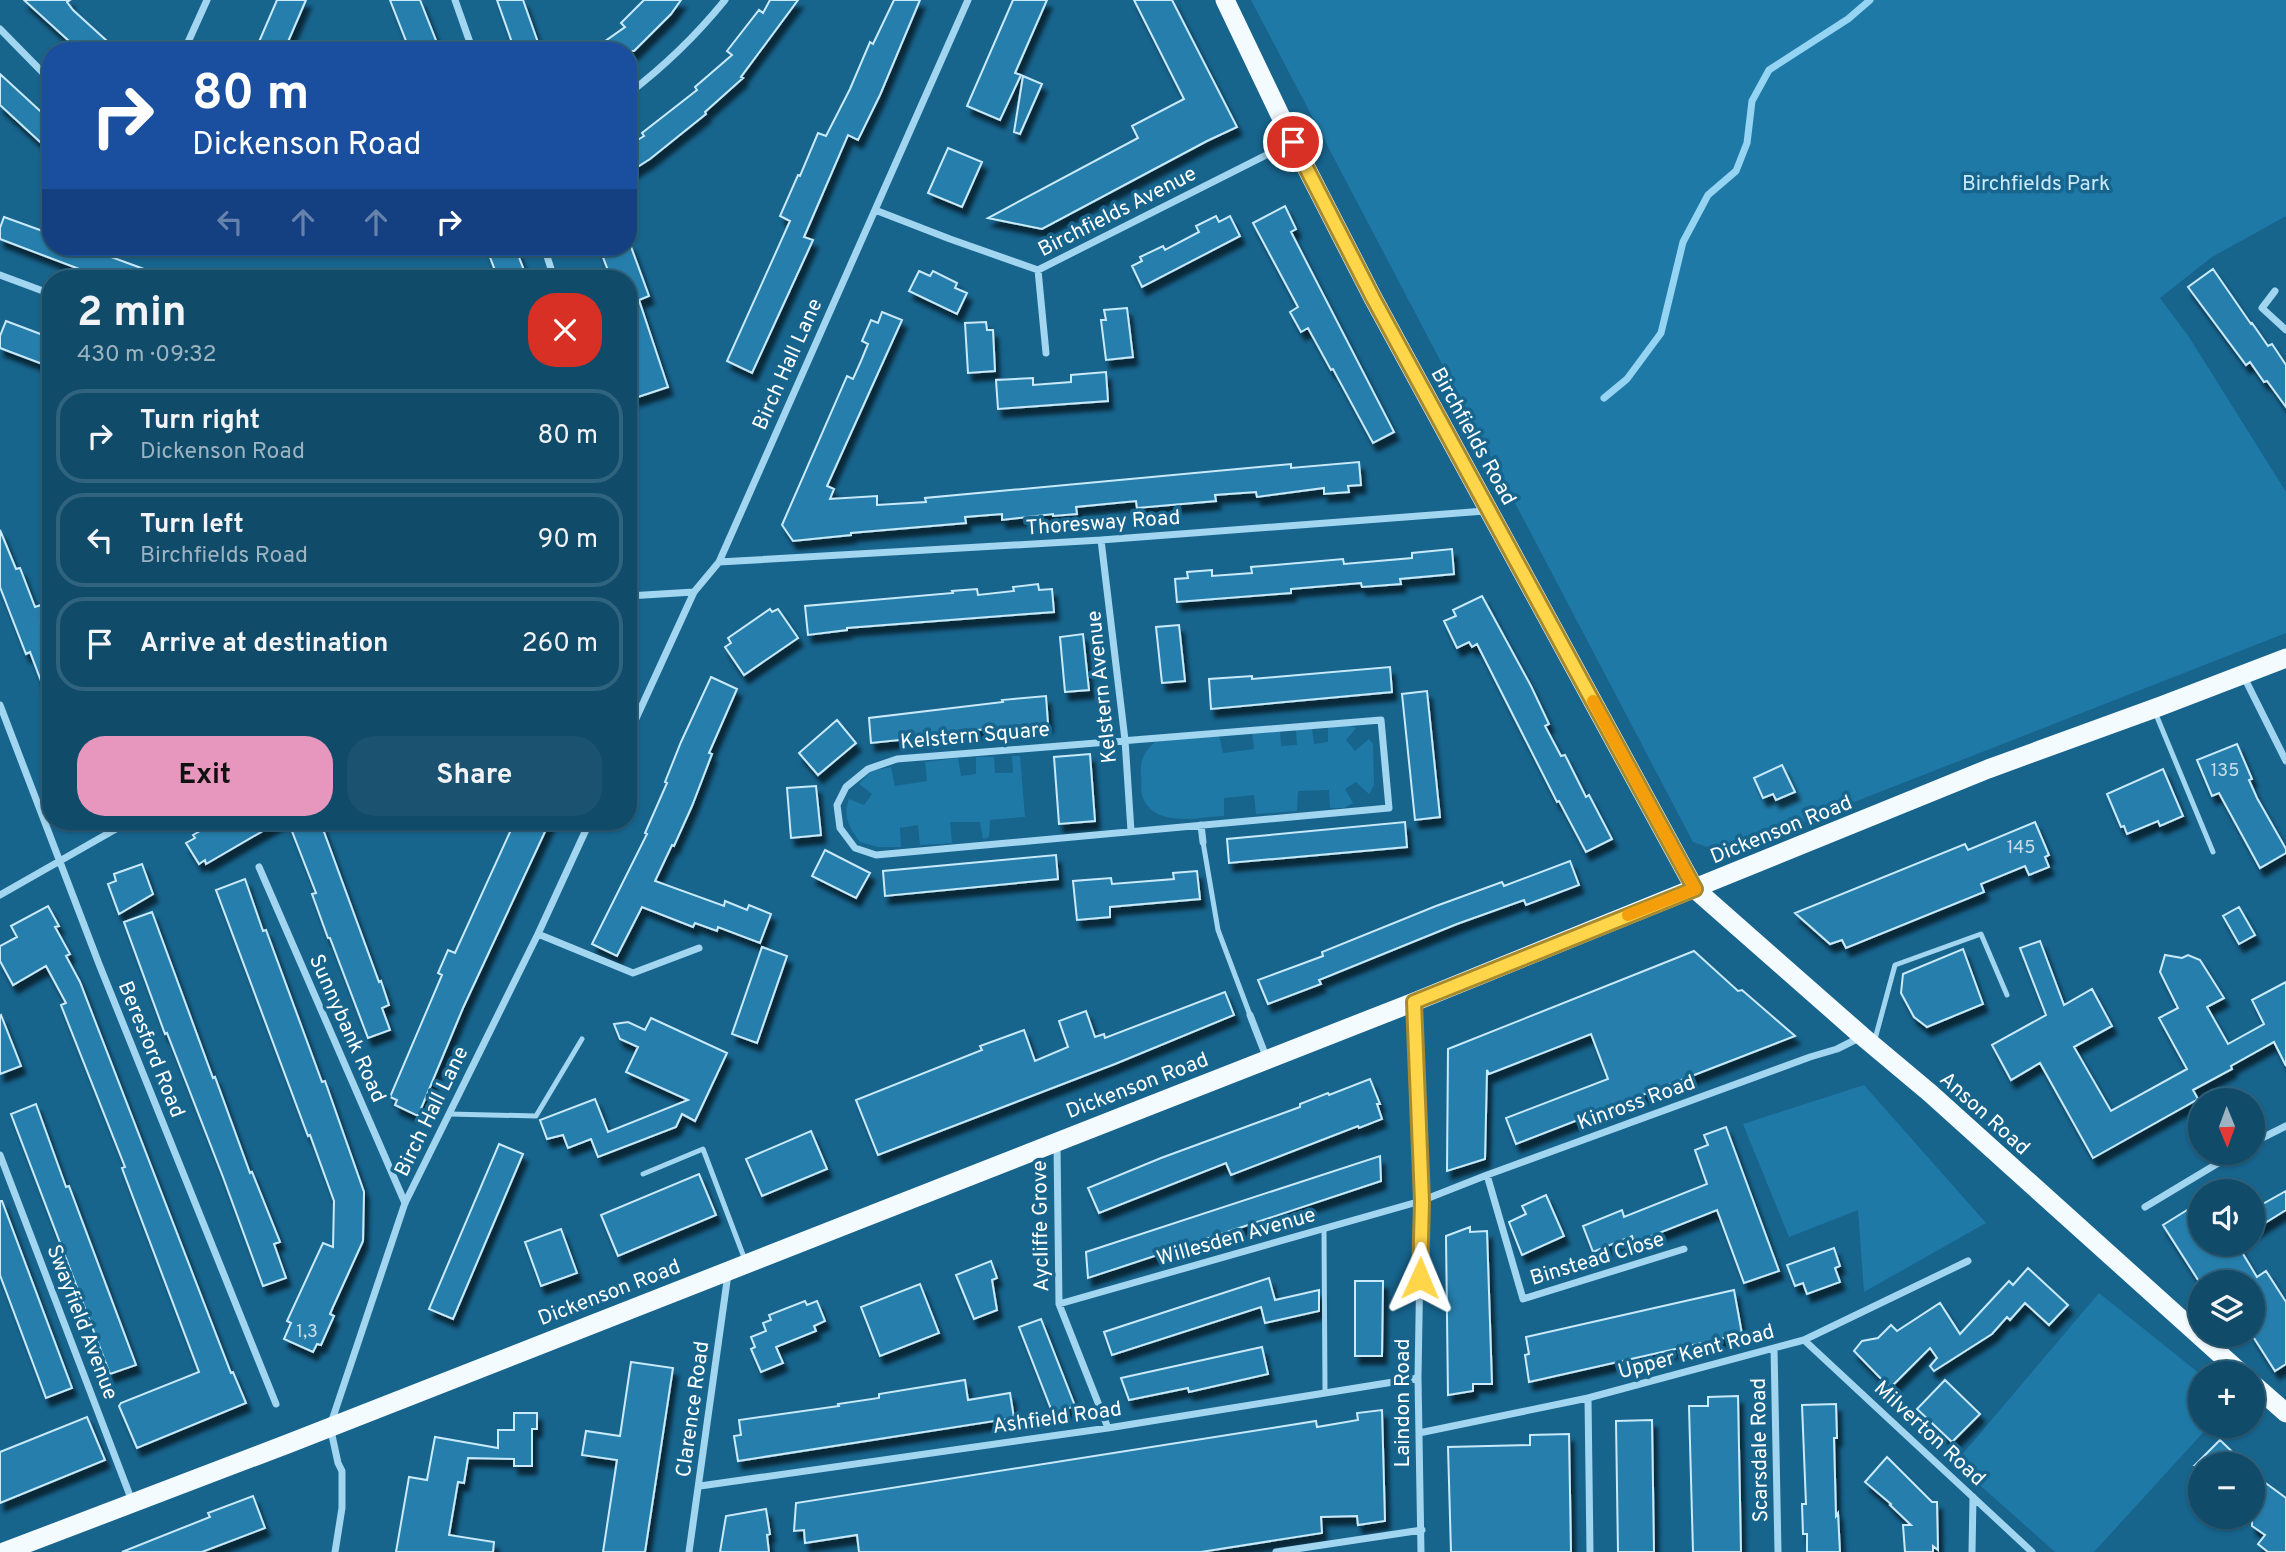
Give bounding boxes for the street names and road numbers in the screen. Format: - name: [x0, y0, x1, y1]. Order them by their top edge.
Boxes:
- street label: Birchfields Avenue: [1034, 161, 1201, 264]
- street label: Birch Hall Lane: [747, 294, 829, 435]
- street label: Birchfields Road: [1424, 363, 1522, 510]
- street label: Thoresway Road: [1025, 505, 1181, 542]
- street label: Kelstern Avenue: [1081, 609, 1124, 764]
- street label: Kelstern Square: [899, 717, 1051, 756]
- street label: Dickenson Road: [1707, 790, 1856, 871]
- street label: Sunnybank Road: [302, 950, 391, 1107]
- street label: Beresford Road: [111, 977, 190, 1122]
- street label: Birch Hall Lane: [389, 1042, 476, 1181]
- street label: Dickenson Road: [1062, 1047, 1213, 1126]
- street label: Anson Road: [1933, 1066, 2035, 1162]
- street label: Kinross Road: [1574, 1070, 1699, 1137]
- street label: Aycliffe Grove: [1027, 1160, 1056, 1292]
- street label: Willesden Avenue: [1154, 1202, 1319, 1273]
- street label: Binstead Close: [1527, 1226, 1668, 1293]
- street label: Swayfield Avenue: [40, 1241, 124, 1404]
- street label: Dickenson Road: [534, 1254, 685, 1333]
- street label: Upper Kent Road: [1615, 1319, 1778, 1386]
- street label: Laindon Road: [1390, 1338, 1417, 1468]
- street label: Clarence Road: [671, 1339, 716, 1479]
- street label: Milverton Road: [1867, 1375, 1991, 1493]
- street label: Scarsdale Road: [1746, 1377, 1775, 1523]
- street label: Ashfield Road: [991, 1396, 1124, 1441]

